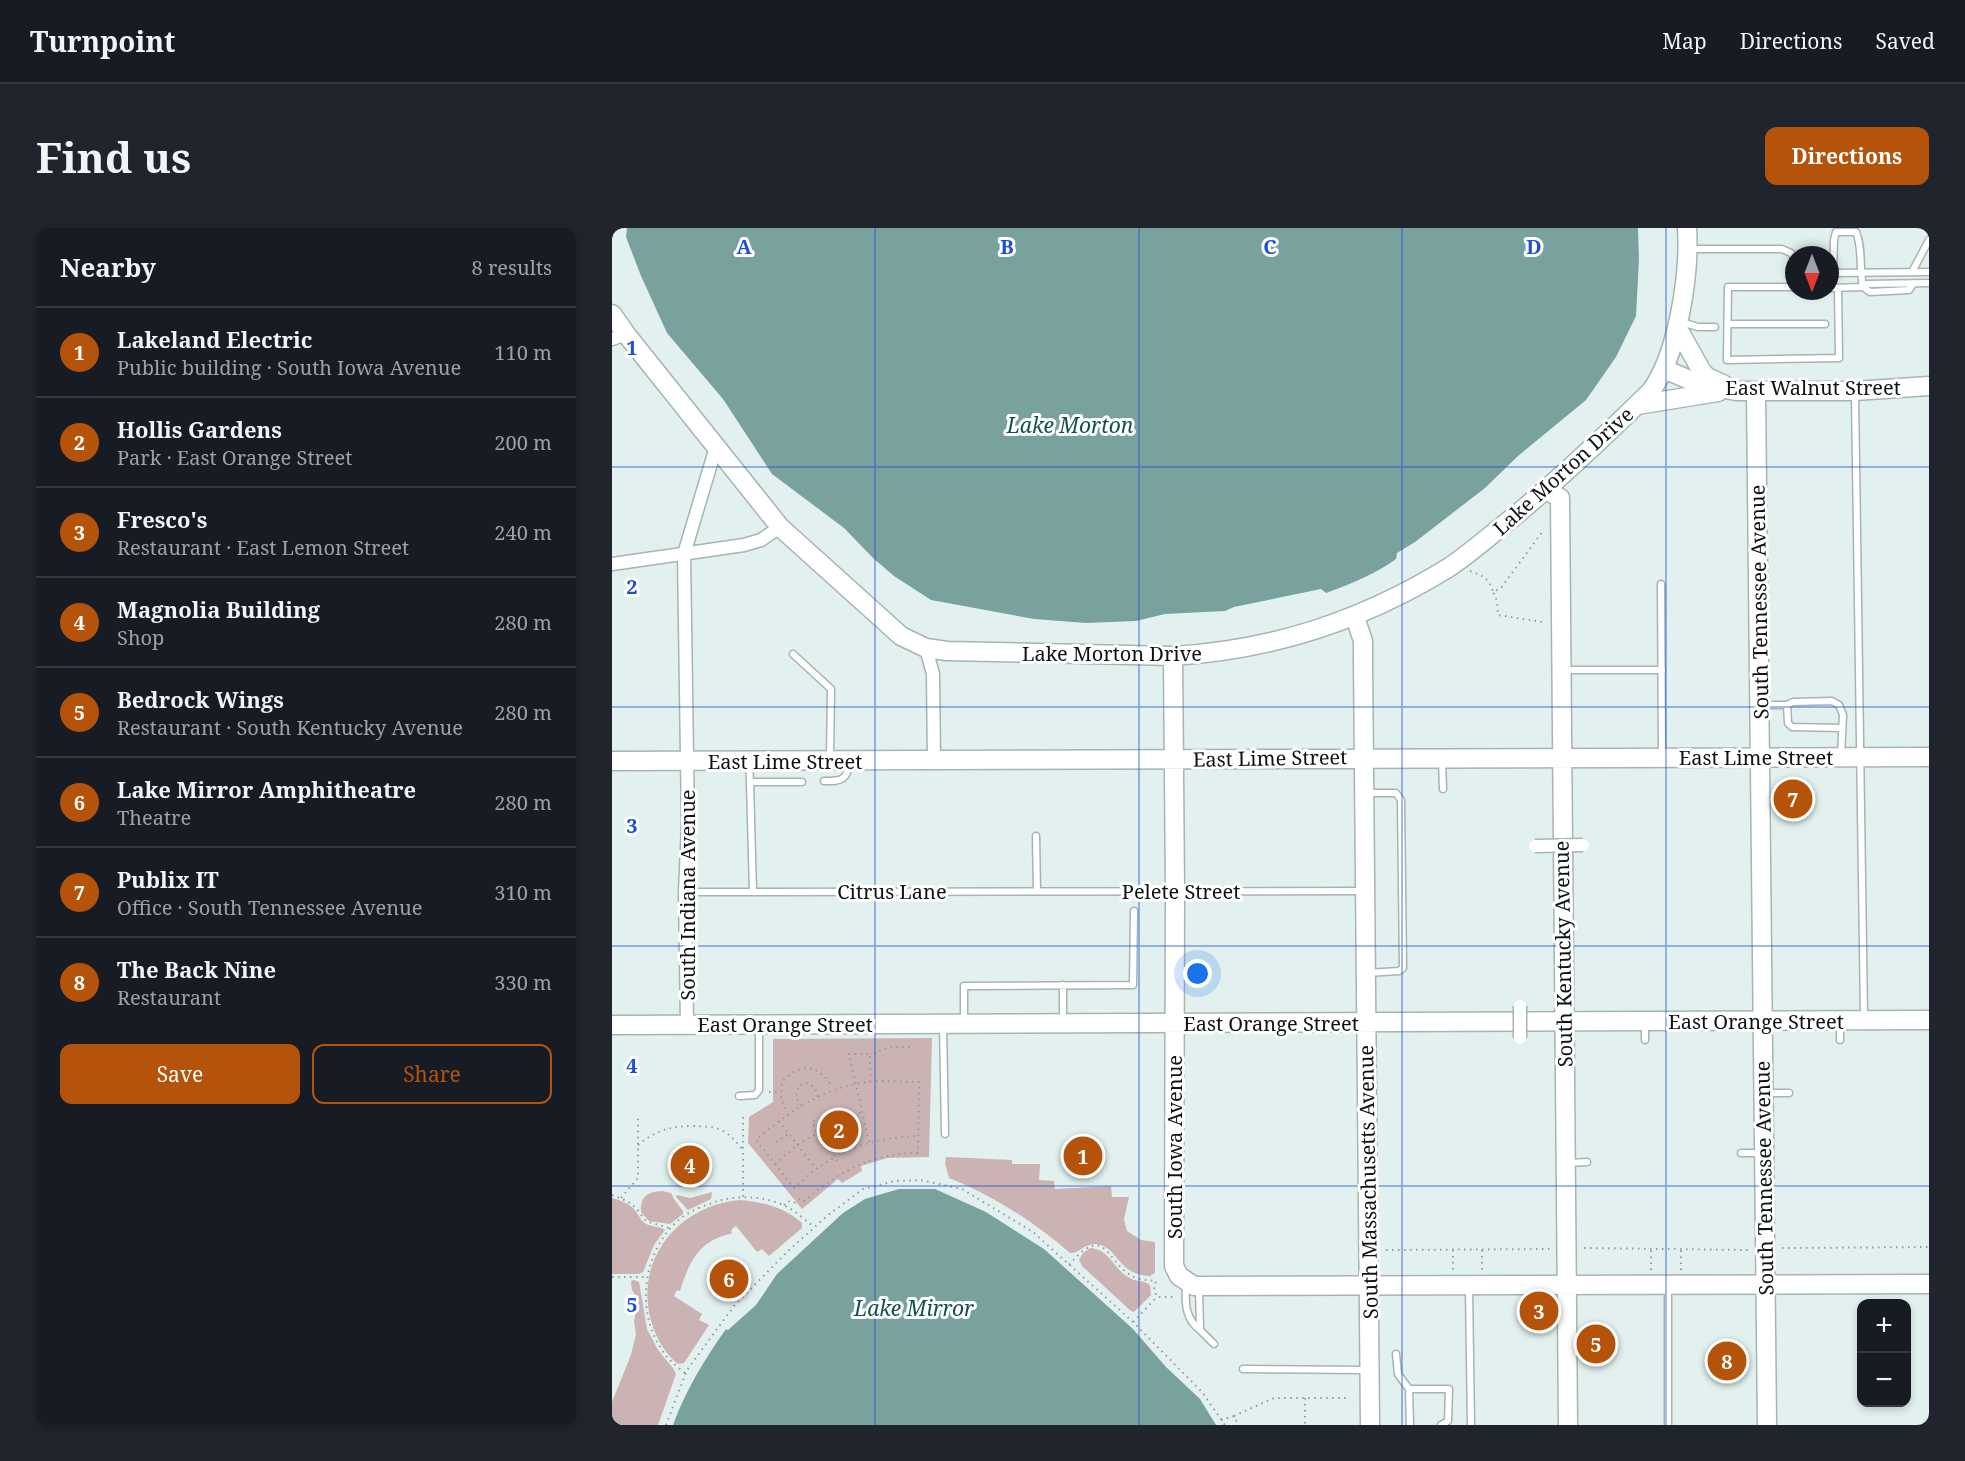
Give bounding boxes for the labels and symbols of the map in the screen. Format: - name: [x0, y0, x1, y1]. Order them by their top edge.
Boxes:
- text: A: [736, 233, 752, 260]
- text: B: [1000, 233, 1014, 260]
- text: C: [1263, 233, 1277, 260]
- text: D: [1526, 233, 1542, 260]
- north arrow: [1785, 246, 1839, 300]
- text: 1: [626, 334, 638, 361]
- street label: East Walnut Street: [1725, 374, 1901, 401]
- street label: Lake Morton Drive: [1487, 401, 1639, 541]
- water label: Lake Morton: [1006, 411, 1134, 439]
- street label: South Tennessee Avenue: [1743, 484, 1775, 720]
- text: 2: [626, 573, 638, 600]
- street label: Lake Morton Drive: [1022, 640, 1202, 667]
- street label: East Lime Street: [1193, 743, 1347, 773]
- street label: East Lime Street: [1679, 744, 1833, 771]
- street label: East Lime Street: [708, 748, 862, 775]
- pin: 7: [1774, 776, 1812, 822]
- street label: South Indiana Avenue: [674, 789, 701, 1001]
- text: 3: [626, 812, 638, 839]
- street label: South Kentucky Avenue: [1548, 841, 1578, 1067]
- street label: Citrus Lane: [837, 878, 947, 905]
- street label: Pelete Street: [1122, 878, 1240, 905]
- your location: [1183, 959, 1212, 988]
- street label: East Orange Street: [1668, 1008, 1844, 1035]
- street label: East Orange Street: [1183, 1010, 1359, 1037]
- street label: East Orange Street: [697, 1011, 873, 1038]
- street label: South Massachusetts Avenue: [1352, 1045, 1384, 1319]
- text: 4: [626, 1052, 638, 1079]
- street label: South Iowa Avenue: [1161, 1055, 1188, 1239]
- street label: South Tennessee Avenue: [1748, 1060, 1780, 1296]
- pin: 2: [820, 1108, 858, 1152]
- pin: 1: [1064, 1134, 1102, 1178]
- pin: 4: [670, 1142, 710, 1188]
- pin: 6: [710, 1256, 748, 1302]
- pin: 3: [1520, 1288, 1558, 1334]
- text: 5: [626, 1291, 638, 1318]
- water label: Lake Mirror: [853, 1294, 974, 1322]
- pin: 5: [1576, 1322, 1616, 1366]
- pin: 8: [1708, 1338, 1746, 1384]

